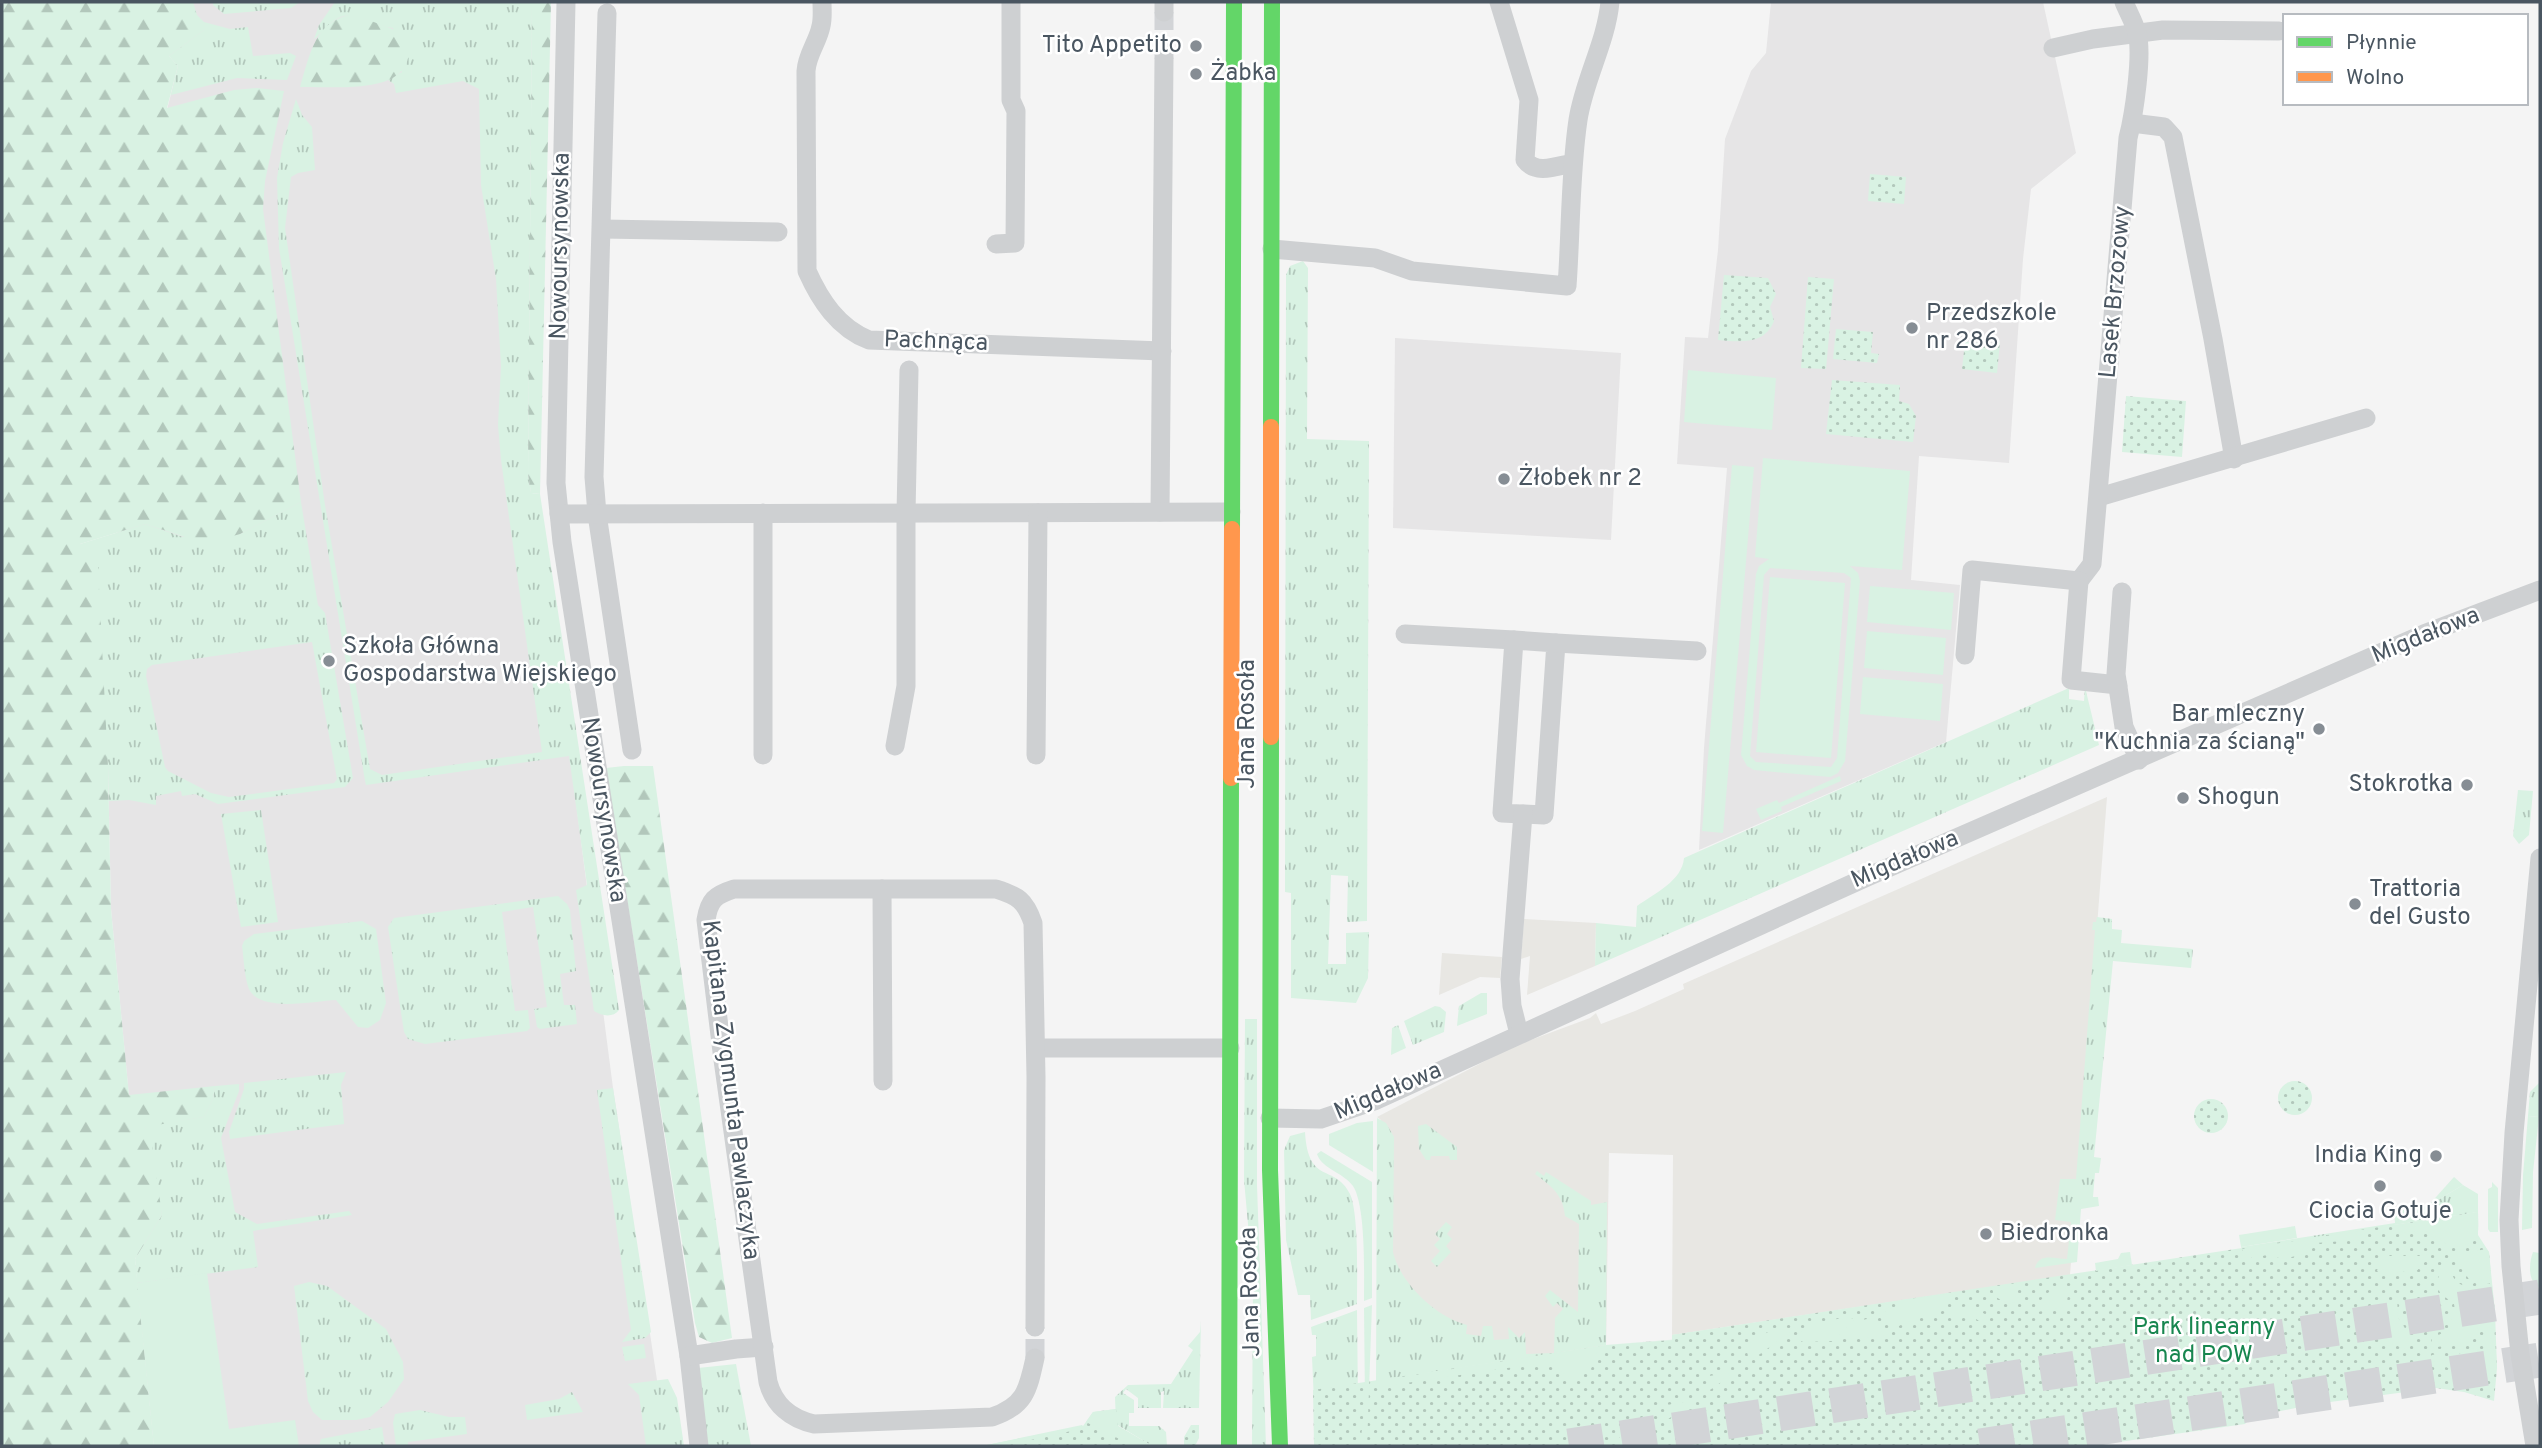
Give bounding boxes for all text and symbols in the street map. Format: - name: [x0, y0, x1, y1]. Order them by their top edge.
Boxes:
- legend: [2283, 14, 2528, 105]
- text: Płynnie: [2346, 30, 2417, 57]
- place label: Tito Appetito: [1042, 31, 1182, 61]
- marker: Tito Appetito: [1188, 38, 1204, 54]
- place label: Żabka: [1210, 58, 1276, 89]
- text: Wolno: [2346, 65, 2404, 92]
- marker: Żabka: [1188, 66, 1204, 82]
- street label: Nowoursynowska: [544, 152, 578, 340]
- street label: Lasek Brzozowy: [2094, 204, 2138, 380]
- place label: Przedszkole nr 286: [1926, 299, 2057, 357]
- marker: Przedszkole nr 286: [1904, 320, 1920, 336]
- street label: Pachnąca: [883, 325, 989, 359]
- place label: Żłobek nr 2: [1518, 463, 1642, 494]
- marker: Żłobek nr 2: [1496, 471, 1512, 487]
- street label: Migdałowa: [2368, 601, 2484, 671]
- place label: Szkoła Główna Gospodarstwa Wiejskiego: [343, 632, 617, 690]
- marker: Szkoła Główna Gospodarstwa Wiejskiego: [321, 653, 337, 669]
- street label: Jana Rosoła: [1233, 659, 1263, 789]
- place label: Bar mleczny "Kuchnia za ścianą": [2094, 700, 2305, 758]
- street label: Nowoursynowska: [574, 715, 632, 905]
- marker: Bar mleczny "Kuchnia za ścianą": [2311, 721, 2327, 737]
- place label: Stokrotka: [2348, 770, 2453, 800]
- marker: Stokrotka: [2459, 777, 2475, 793]
- place label: Shogun: [2197, 783, 2280, 813]
- marker: Shogun: [2175, 790, 2191, 806]
- street label: Migdałowa: [1847, 824, 1963, 896]
- place label: Trattoria del Gusto: [2369, 875, 2471, 933]
- marker: Trattoria del Gusto: [2347, 896, 2363, 912]
- street label: Kapitana Zygmunta Pawlaczyka: [694, 918, 766, 1262]
- street label: Migdałowa: [1330, 1056, 1446, 1128]
- place label: India King: [2314, 1141, 2422, 1171]
- marker: India King: [2428, 1148, 2444, 1164]
- marker: Ciocia Gotuje: [2372, 1178, 2388, 1194]
- place label: Ciocia Gotuje: [2308, 1197, 2452, 1227]
- place label: Biedronka: [2000, 1219, 2109, 1249]
- marker: Biedronka: [1978, 1226, 1994, 1242]
- street label: Jana Rosoła: [1234, 1227, 1268, 1357]
- park label: Park linearny nad POW: [2133, 1313, 2275, 1371]

